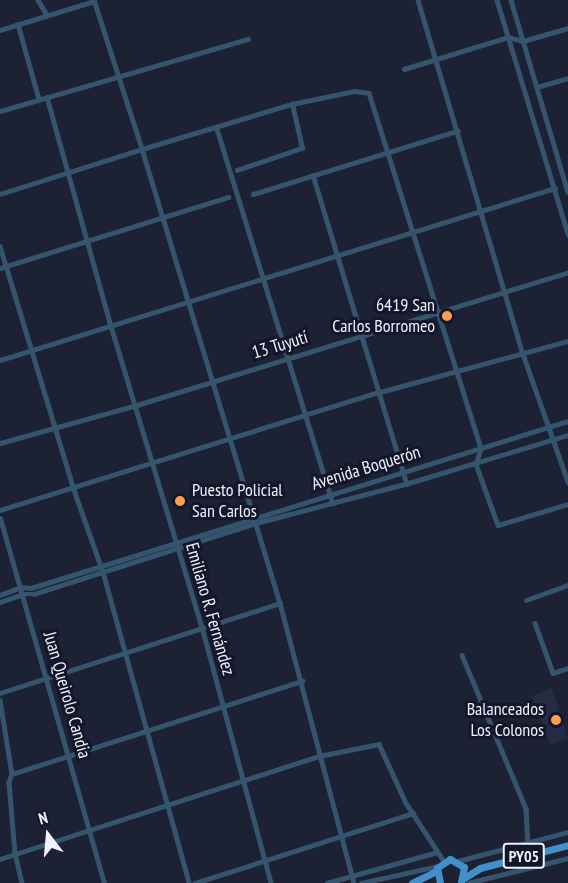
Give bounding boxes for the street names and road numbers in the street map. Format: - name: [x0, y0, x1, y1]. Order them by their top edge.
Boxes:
- street label: 13 Tuyutí: [249, 326, 311, 364]
- street label: Avenida Boquerón: [309, 441, 423, 495]
- street label: Emiliano R. Fernández: [181, 540, 239, 678]
- street label: Juan Queirolo Candia: [39, 629, 95, 761]
- road number: PY05: [502, 843, 546, 869]

